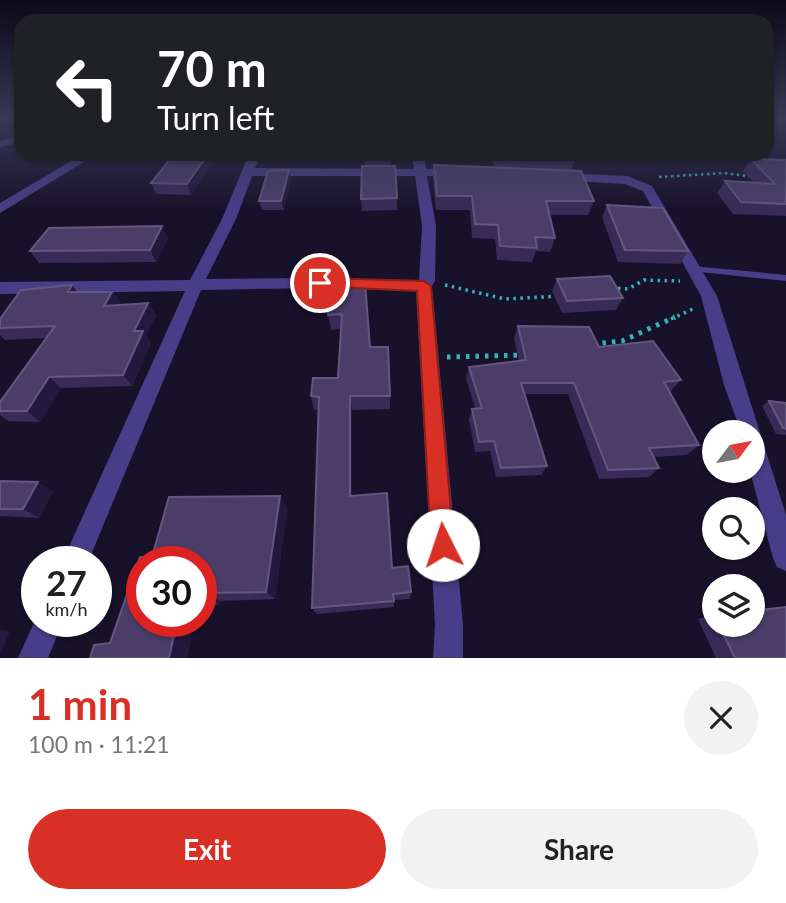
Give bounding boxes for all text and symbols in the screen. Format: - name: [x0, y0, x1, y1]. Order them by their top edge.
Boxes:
- text: 70 m: [157, 39, 267, 97]
- icon: left: [42, 42, 133, 133]
- text: Turn left: [157, 98, 274, 137]
- pin: [290, 253, 350, 313]
- icon: arrive: [301, 264, 339, 302]
- north arrow: [702, 420, 765, 483]
- map controls: [702, 420, 765, 637]
- button: search: [702, 497, 765, 560]
- position arrow: [406, 508, 480, 582]
- speed limit sign: 30: [126, 546, 217, 637]
- text: 27: [46, 561, 87, 603]
- button: layers: [702, 574, 765, 637]
- text: km/h: [45, 598, 88, 620]
- text: 1 min: [28, 679, 132, 729]
- button: close: [684, 681, 758, 755]
- text: 100 m · 11:21: [28, 730, 170, 758]
- button: Exit: [28, 809, 386, 889]
- button: Share: [400, 809, 758, 889]

